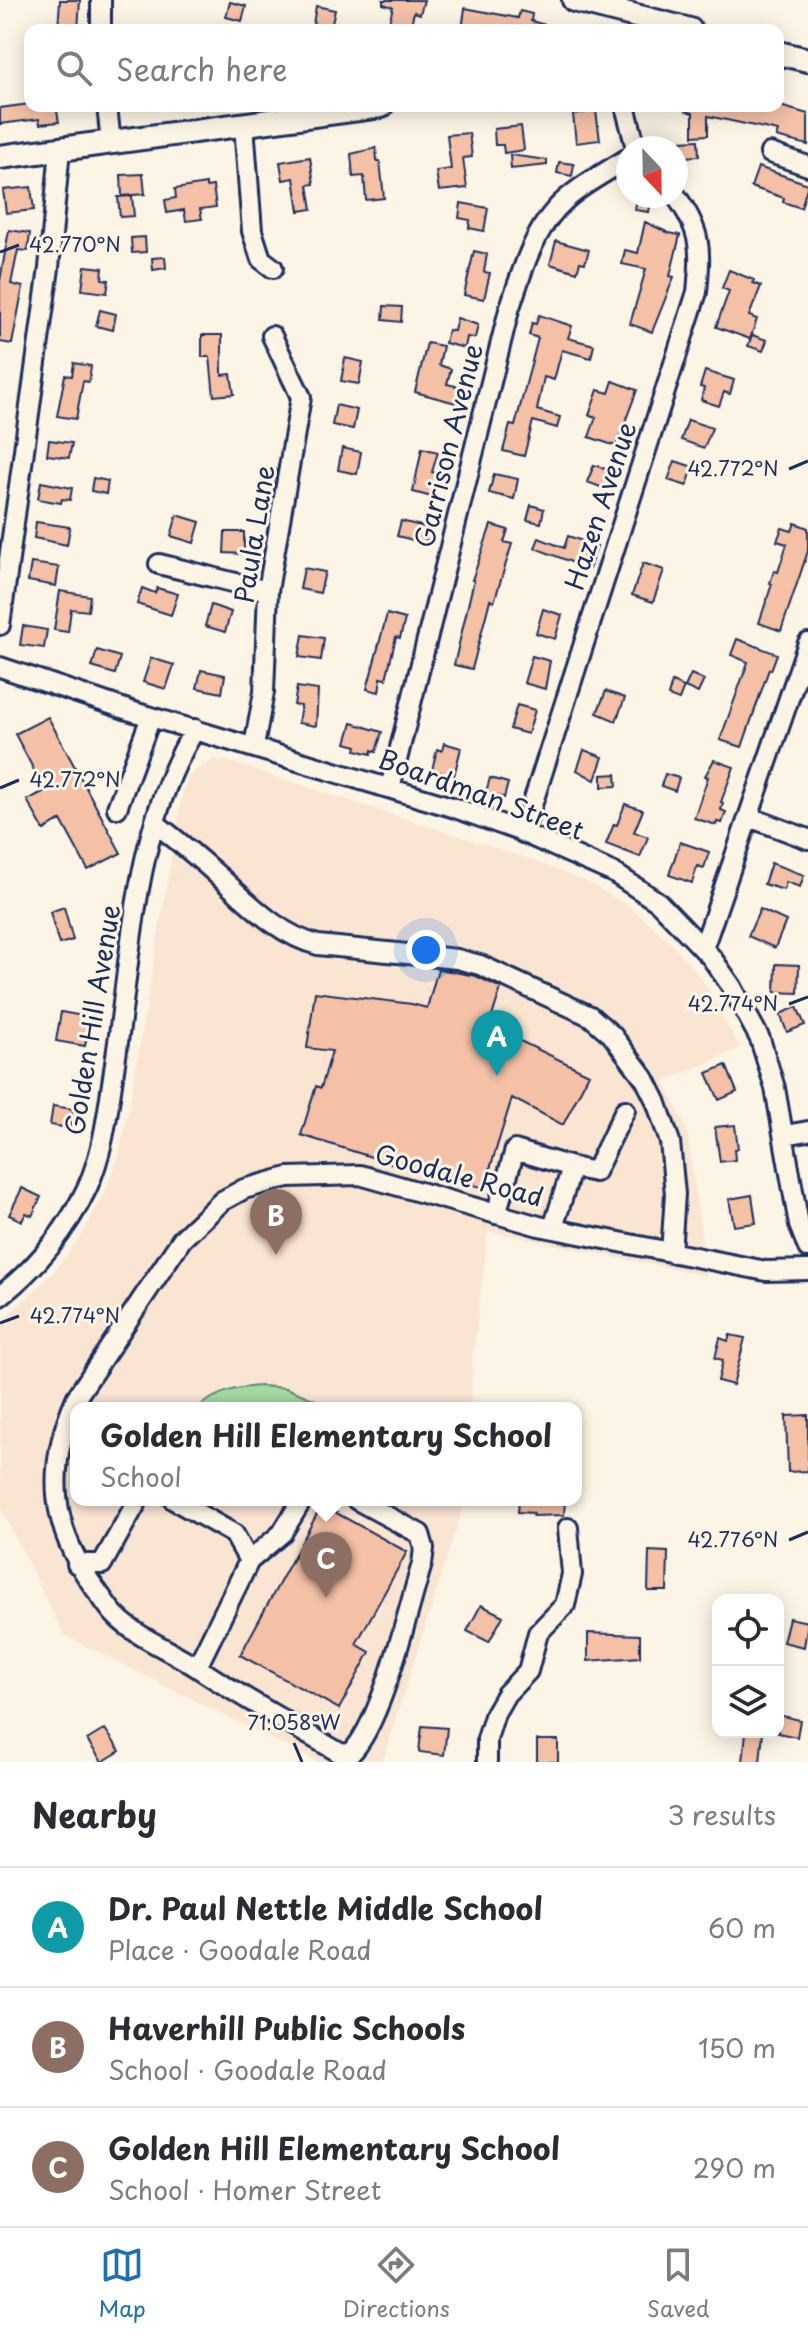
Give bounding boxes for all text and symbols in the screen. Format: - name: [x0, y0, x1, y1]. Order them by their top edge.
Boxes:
- search box: [24, 24, 784, 112]
- icon: search: [52, 46, 96, 90]
- text: Search here: [116, 46, 288, 91]
- north arrow: [616, 136, 688, 208]
- text: 42.770°N: [29, 229, 121, 259]
- street label: Garrison Avenue: [403, 340, 492, 552]
- street label: Hazen Avenue: [554, 416, 645, 595]
- text: 42.772°N: [687, 453, 779, 483]
- street label: Paula Lane: [223, 462, 284, 606]
- street label: Boardman Street: [373, 738, 590, 849]
- text: 42.772°N: [29, 764, 121, 794]
- street label: Golden Hill Avenue: [54, 902, 129, 1138]
- your location: [406, 930, 446, 970]
- text: 42.774°N: [688, 988, 778, 1018]
- pin: A: [471, 1010, 523, 1076]
- street label: Goodale Road: [371, 1133, 548, 1216]
- pin: B: [250, 1189, 302, 1255]
- text: 42.774°N: [30, 1300, 120, 1330]
- popup: [70, 1402, 582, 1506]
- text: Golden Hill Elementary School: [100, 1412, 552, 1457]
- text: School: [100, 1457, 182, 1496]
- text: 42.776°N: [688, 1524, 778, 1554]
- pin: C: [300, 1532, 352, 1598]
- map controls: [712, 1594, 784, 1738]
- button: locate: [712, 1594, 784, 1666]
- button: layers: [712, 1666, 784, 1738]
- text: 71.058°W: [247, 1707, 341, 1737]
- text: Nearby: [32, 1788, 157, 1840]
- text: 3 results: [668, 1795, 776, 1834]
- text: Dr. Paul Nettle Middle School: [108, 1885, 543, 1930]
- text: A: [48, 1908, 68, 1947]
- text: 60 m: [708, 1908, 776, 1947]
- text: Place · Goodale Road: [108, 1930, 372, 1969]
- text: Haverhill Public Schools: [108, 2005, 465, 2050]
- text: B: [49, 2028, 67, 2067]
- text: 150 m: [698, 2028, 776, 2067]
- text: School · Goodale Road: [108, 2050, 387, 2089]
- text: Golden Hill Elementary School: [108, 2125, 560, 2170]
- text: C: [48, 2148, 68, 2187]
- text: 290 m: [693, 2148, 776, 2187]
- text: School · Homer Street: [108, 2170, 381, 2209]
- tab: Map: [99, 2243, 146, 2324]
- tab: Directions: [343, 2243, 450, 2324]
- tab: Saved: [647, 2243, 709, 2324]

